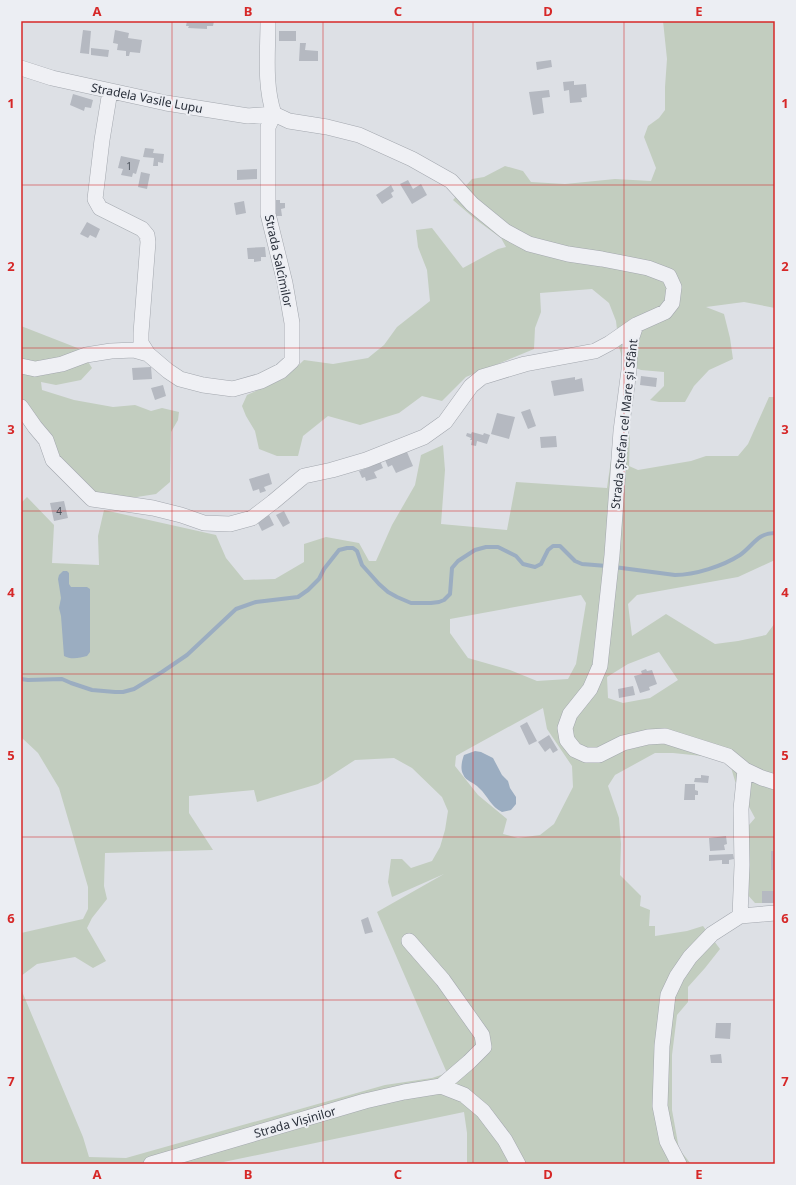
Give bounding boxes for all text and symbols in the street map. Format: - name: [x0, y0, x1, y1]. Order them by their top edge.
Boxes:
- text: A: [93, 2, 102, 20]
- text: B: [244, 2, 252, 20]
- text: C: [394, 2, 402, 20]
- text: D: [543, 2, 553, 20]
- text: E: [695, 2, 703, 20]
- street label: Stradela Vasile Lupu: [90, 79, 204, 117]
- text: 1: [7, 94, 15, 112]
- text: 1: [781, 94, 789, 112]
- house number: 1: [126, 159, 132, 173]
- street label: Strada Salcîmilor: [261, 213, 297, 309]
- text: 2: [7, 257, 15, 275]
- text: 2: [781, 257, 789, 275]
- street label: Strada Ștefan cel Mare și Sfânt: [607, 338, 641, 510]
- text: 3: [7, 420, 15, 438]
- text: 3: [781, 420, 789, 438]
- house number: 4: [56, 504, 62, 518]
- text: 4: [7, 583, 15, 601]
- text: 4: [781, 583, 789, 601]
- text: 5: [7, 746, 15, 764]
- text: 5: [781, 746, 789, 764]
- text: 6: [7, 909, 15, 927]
- text: 6: [781, 909, 789, 927]
- text: 7: [7, 1072, 15, 1090]
- text: 7: [781, 1072, 789, 1090]
- street label: Strada Vișinilor: [252, 1102, 338, 1142]
- text: A: [93, 1165, 102, 1183]
- text: B: [244, 1165, 252, 1183]
- text: C: [394, 1165, 402, 1183]
- text: D: [543, 1165, 553, 1183]
- text: E: [695, 1165, 703, 1183]

